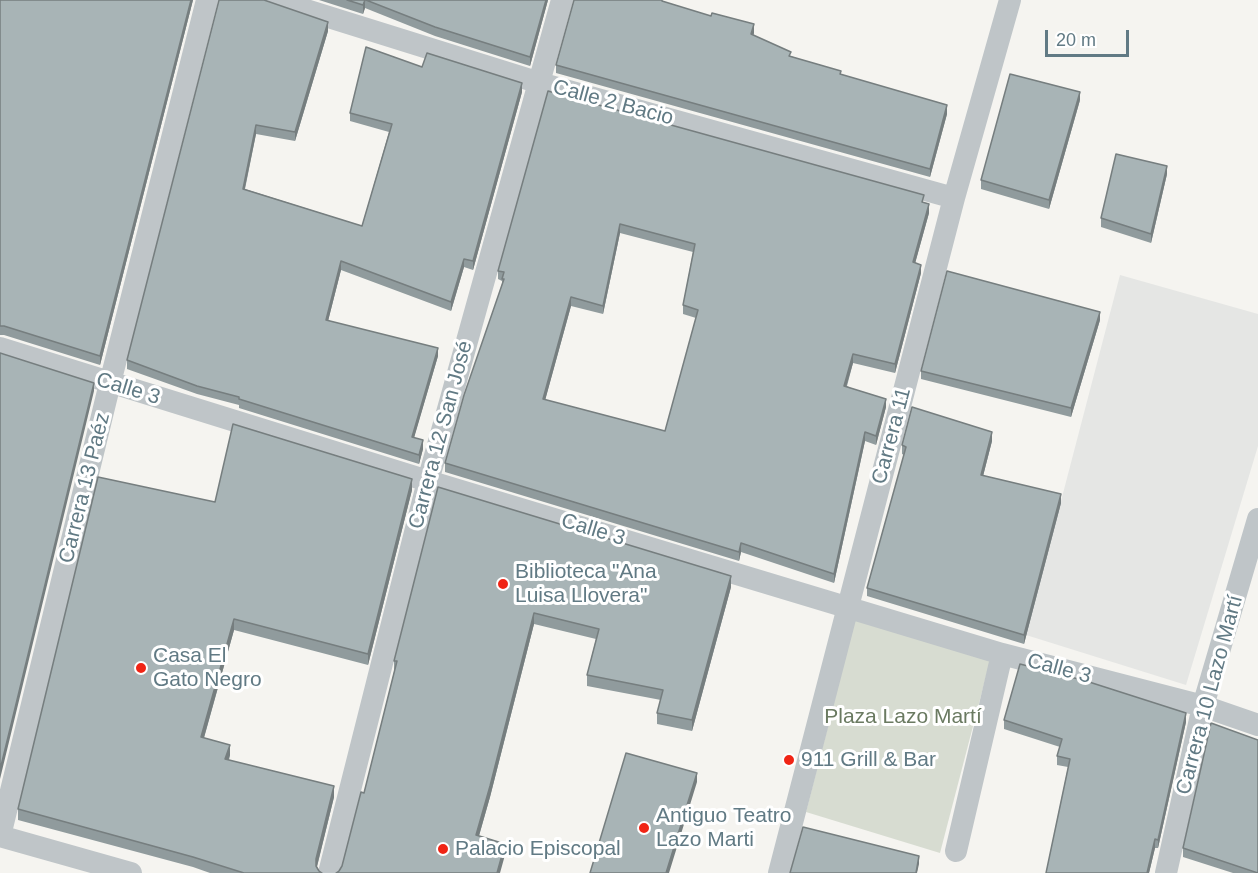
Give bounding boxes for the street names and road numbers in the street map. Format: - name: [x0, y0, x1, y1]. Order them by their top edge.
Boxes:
- street label: Calle 2 Bacio: [550, 75, 676, 131]
- street label: Carrera 12 San José: [404, 338, 478, 532]
- street label: Calle 3: [93, 367, 163, 411]
- street label: Carrera 11: [867, 385, 917, 487]
- street label: Carrera 13 Paéz: [54, 410, 116, 566]
- street label: Calle 3: [558, 508, 628, 552]
- street label: Carrera 10 Lazo Martí: [1171, 593, 1249, 797]
- street label: Calle 3: [1024, 648, 1094, 690]

